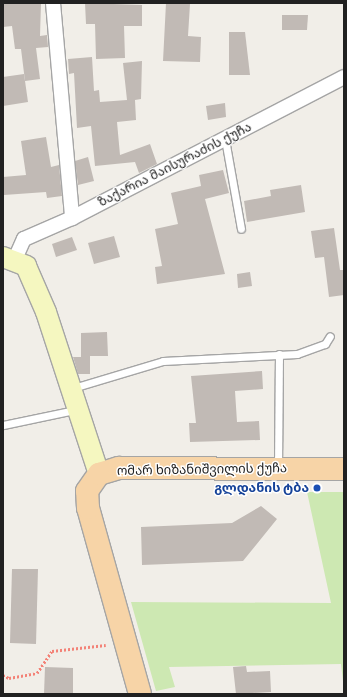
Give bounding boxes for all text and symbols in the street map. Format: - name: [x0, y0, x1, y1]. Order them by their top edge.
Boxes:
- street label: ზაქარია მაისურაძის ქუჩა: [96, 119, 254, 211]
- street label: ომარ ხიზანიშვილის ქუჩა: [117, 461, 287, 479]
- place label: გლდანის ტბა: [214, 480, 309, 496]
- marker: გლდანის ტბა: [312, 483, 322, 493]

